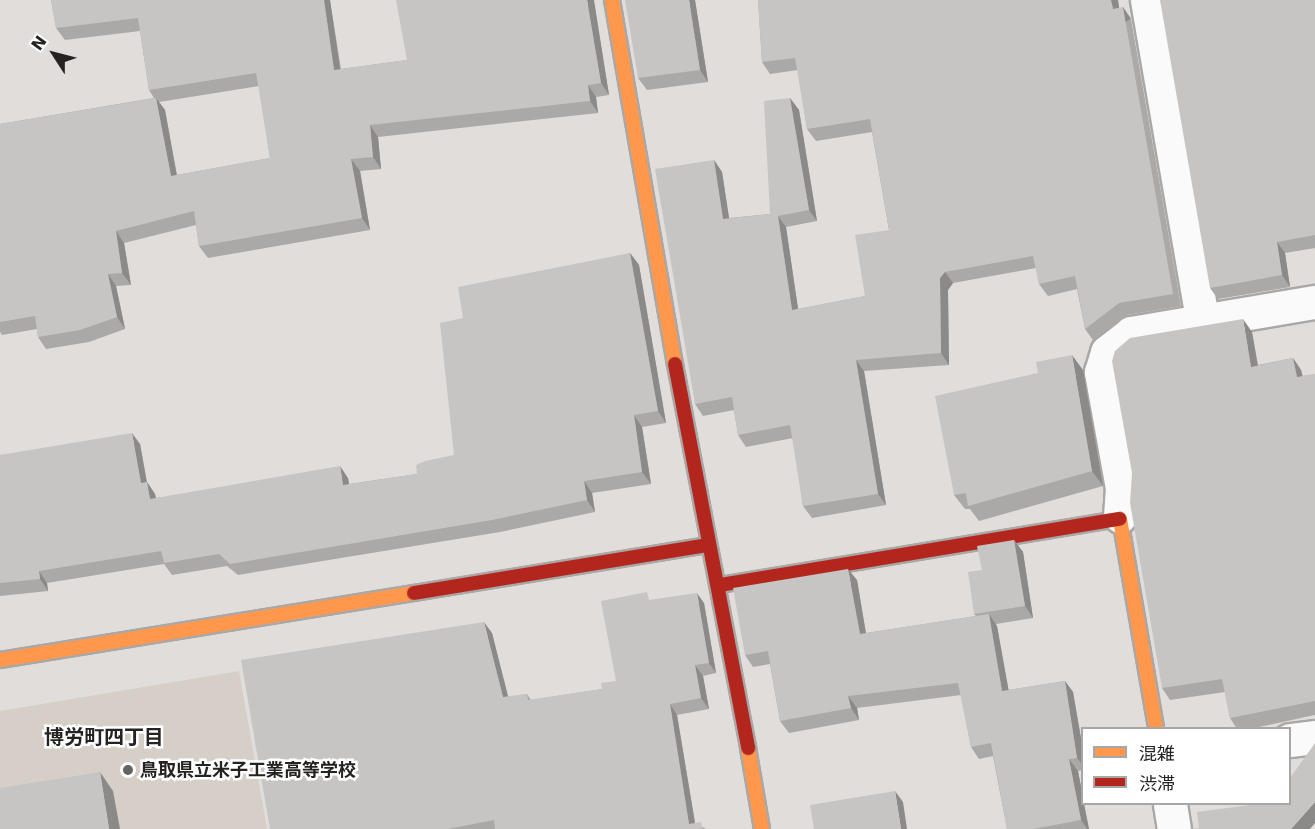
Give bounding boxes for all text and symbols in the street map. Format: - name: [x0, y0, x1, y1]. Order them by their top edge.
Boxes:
- north arrow: [24, 24, 84, 84]
- text: N: [27, 32, 51, 54]
- district label: 博労町四丁目: [44, 725, 164, 749]
- legend: [1081, 727, 1291, 805]
- text: 混雑: [1139, 743, 1175, 764]
- place label: 鳥取県立米子工業高等学校: [140, 759, 356, 781]
- marker: 鳥取県立米子工業高等学校: [121, 763, 135, 777]
- text: 渋滞: [1139, 773, 1175, 794]

